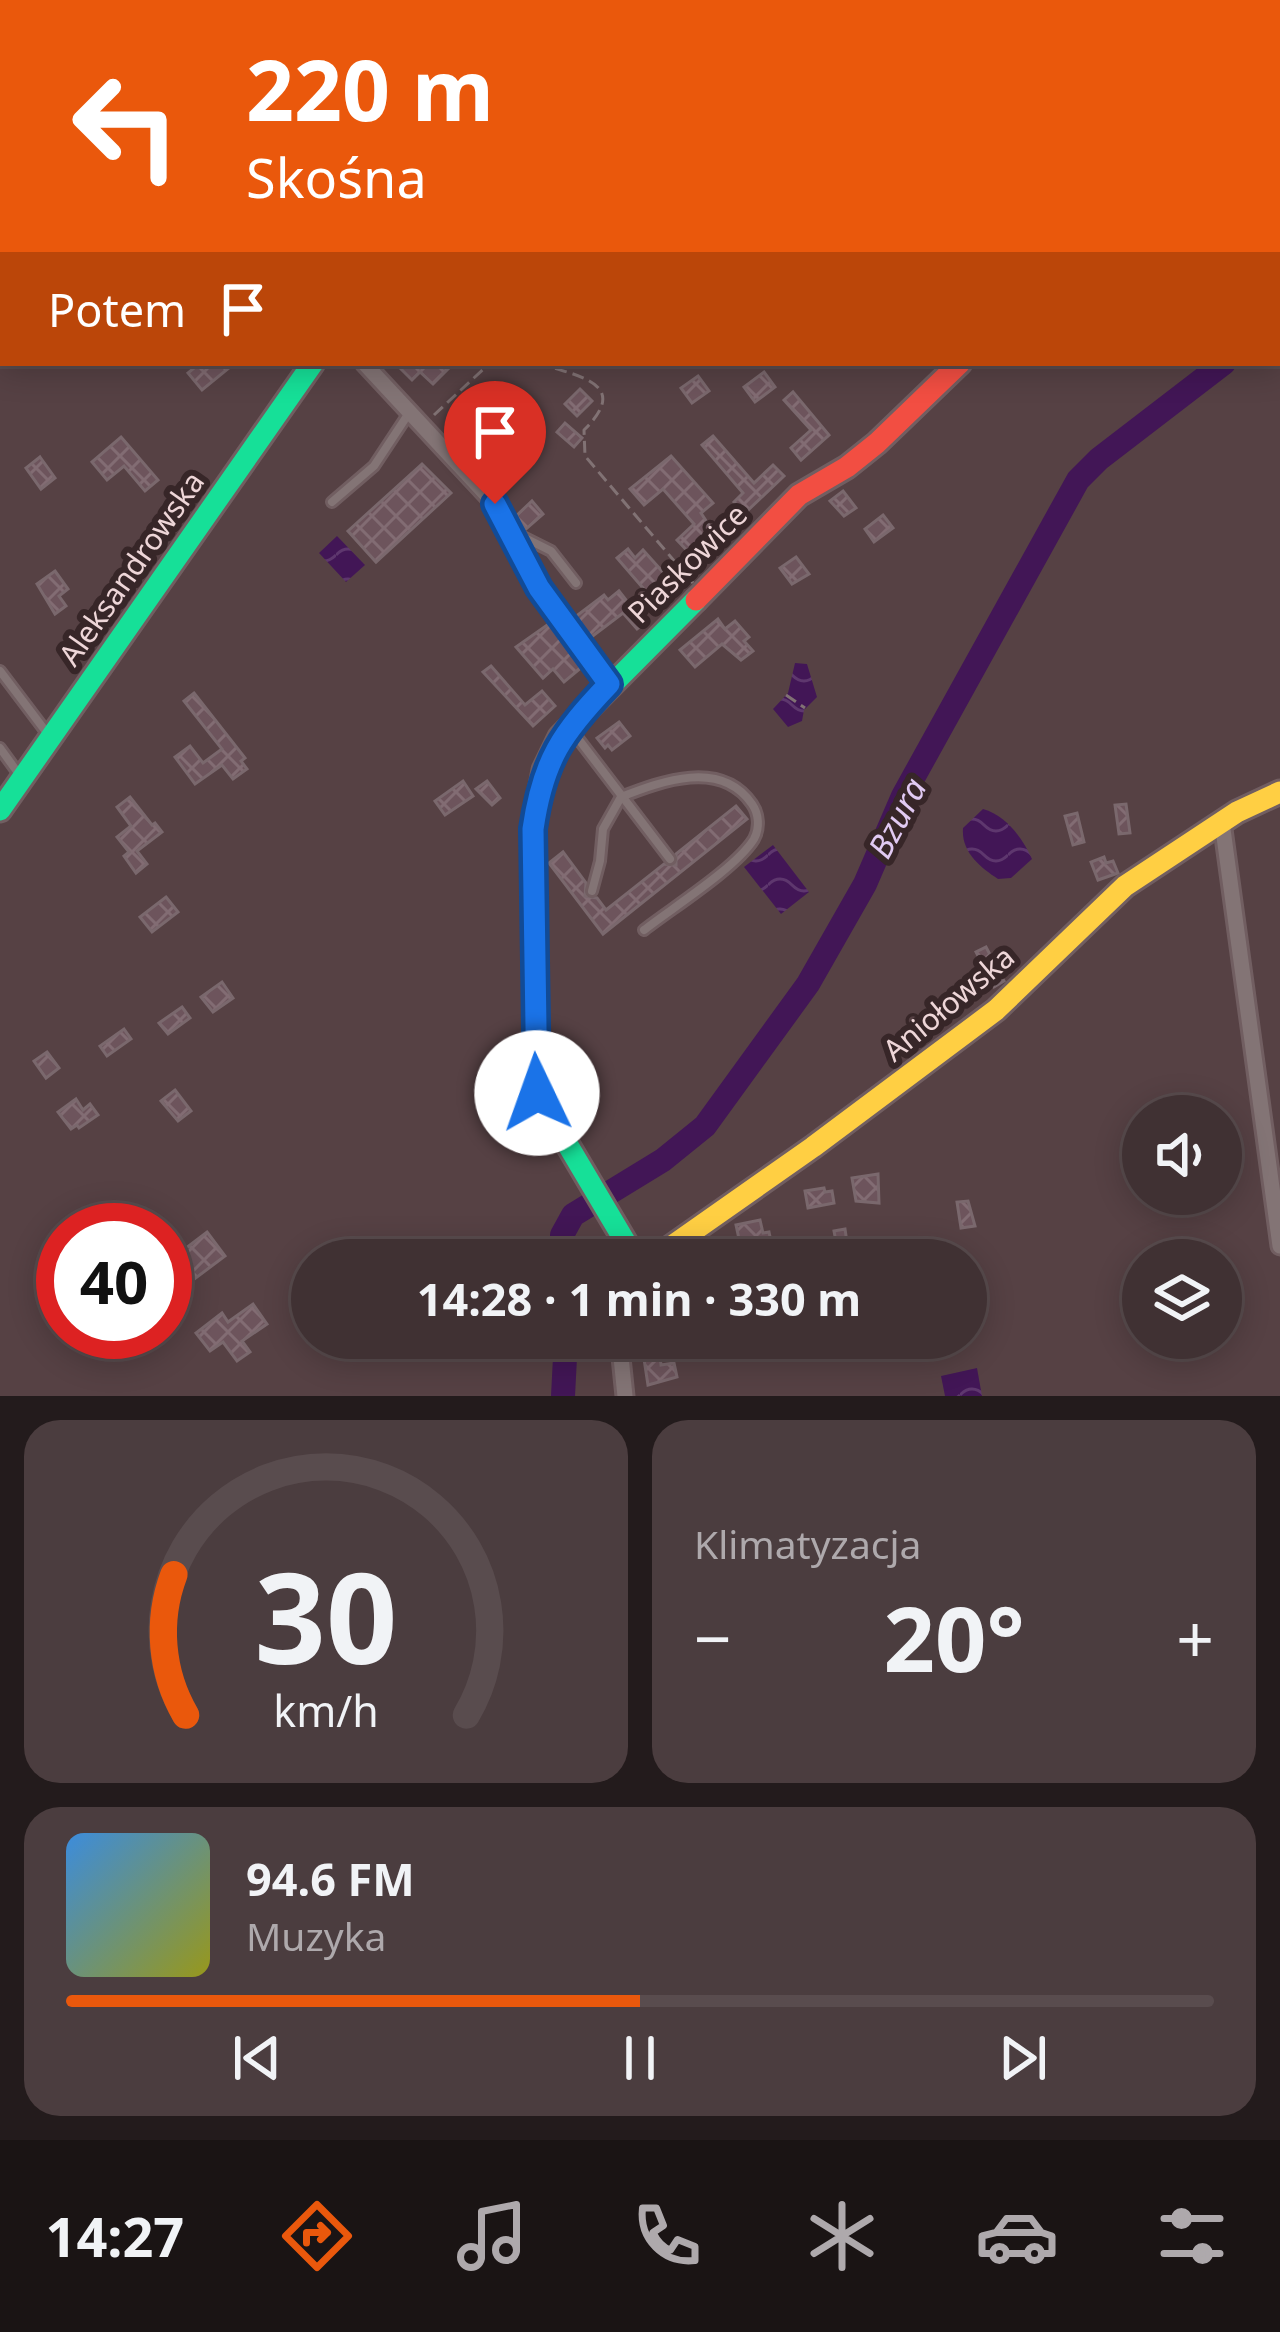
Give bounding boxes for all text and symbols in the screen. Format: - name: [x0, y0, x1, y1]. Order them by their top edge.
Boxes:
- text: 220 m: [246, 31, 494, 146]
- icon: left: [48, 48, 204, 204]
- text: Skośna: [246, 140, 427, 214]
- icon: arrive: [210, 276, 276, 342]
- text: Potem: [48, 279, 186, 340]
- pin: [444, 381, 546, 504]
- icon: arrive: [462, 399, 528, 465]
- street label: Aleksandrowska: [49, 463, 213, 673]
- street label: Piaskowice: [618, 494, 756, 632]
- water label: Bzura: [857, 770, 936, 866]
- street label: Aniołowska: [874, 936, 1022, 1070]
- position arrow: [474, 1030, 600, 1156]
- map controls: [1122, 1095, 1242, 1359]
- button: sound: [1122, 1095, 1242, 1215]
- speed limit sign: 40: [36, 1203, 192, 1359]
- button: layers: [1122, 1239, 1242, 1359]
- text: 14:28 · 1 min · 330 m: [417, 1268, 861, 1329]
- text: Klimatyzacja: [694, 1517, 921, 1570]
- text: 30: [255, 1531, 397, 1701]
- text: 20°: [883, 1576, 1025, 1698]
- text: −: [694, 1592, 732, 1682]
- text: +: [1176, 1592, 1214, 1682]
- text: km/h: [273, 1680, 379, 1739]
- text: 94.6 FM: [246, 1848, 415, 1909]
- text: Muzyka: [246, 1909, 386, 1962]
- icon: previous: [224, 2025, 290, 2091]
- icon: pause: [607, 2025, 673, 2091]
- icon: next: [990, 2025, 1056, 2091]
- icon: directions: [275, 2194, 359, 2278]
- icon: music: [450, 2194, 534, 2278]
- icon: phone: [625, 2194, 709, 2278]
- icon: climate: [800, 2194, 884, 2278]
- icon: car: [975, 2194, 1059, 2278]
- icon: filters: [1150, 2194, 1234, 2278]
- text: 14:27: [46, 2199, 184, 2273]

